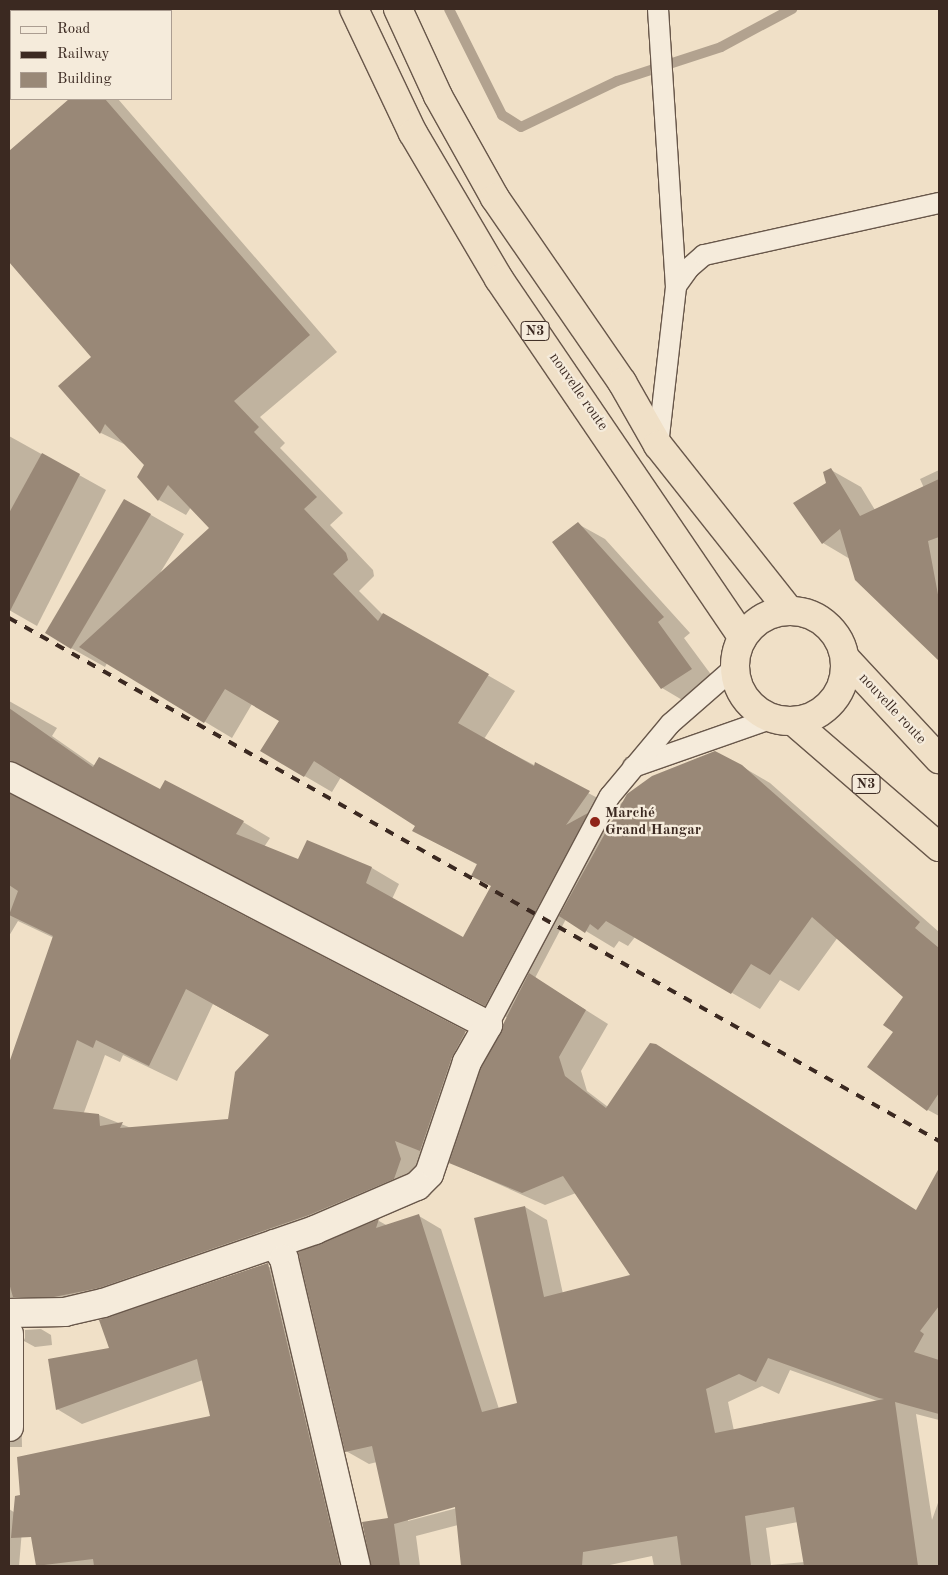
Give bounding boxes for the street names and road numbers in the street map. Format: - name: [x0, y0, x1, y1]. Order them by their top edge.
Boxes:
- road number: N3: [520, 320, 550, 342]
- street label: nouvelle route: [545, 350, 611, 434]
- street label: nouvelle route: [855, 670, 929, 748]
- road number: N3: [851, 772, 881, 796]

